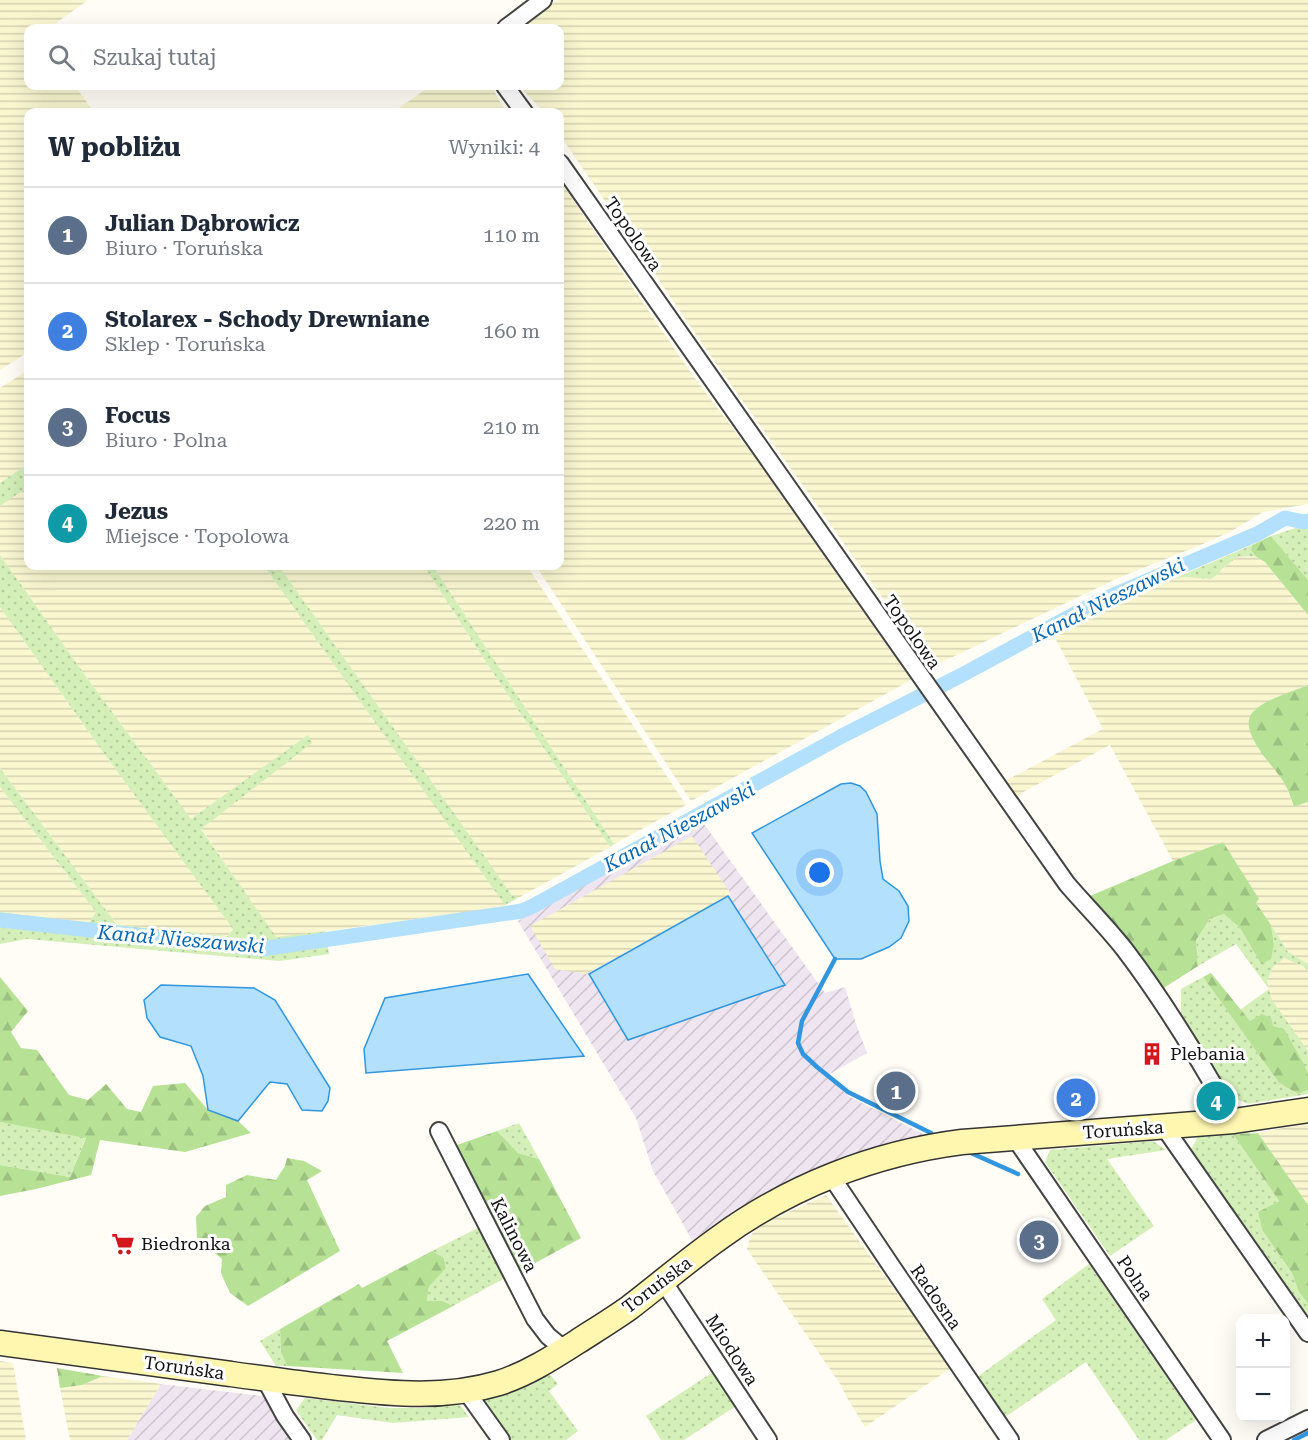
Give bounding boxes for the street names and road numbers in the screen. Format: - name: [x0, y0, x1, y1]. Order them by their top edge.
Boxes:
- street label: Topolowa: [600, 193, 667, 275]
- street label: Topolowa: [879, 591, 946, 673]
- street label: Toruńska: [1082, 1116, 1164, 1143]
- street label: Kalinowa: [487, 1194, 542, 1276]
- street label: Polna: [1113, 1251, 1158, 1304]
- street label: Toruńska: [618, 1252, 696, 1317]
- street label: Radosna: [906, 1260, 966, 1333]
- street label: Miodowa: [702, 1310, 763, 1389]
- street label: Toruńska: [142, 1351, 226, 1384]

